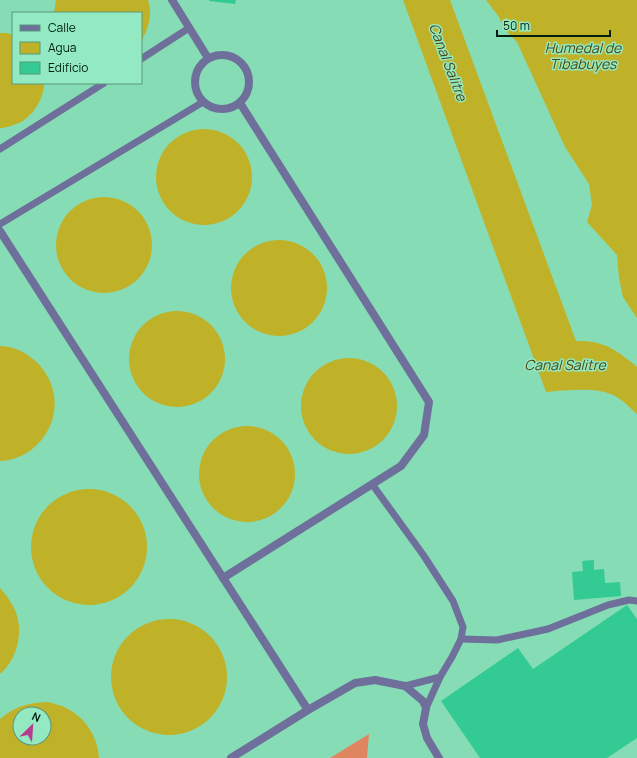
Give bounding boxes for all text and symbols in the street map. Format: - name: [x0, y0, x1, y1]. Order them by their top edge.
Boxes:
- legend: [12, 12, 142, 84]
- scale bar: [497, 12, 610, 38]
- text: 50 m: [503, 17, 530, 34]
- text: Calle: [48, 19, 76, 36]
- water label: Canal Salitre: [425, 20, 472, 104]
- water label: Humedal de Tibabuyes: [545, 38, 622, 73]
- text: Agua: [48, 39, 77, 56]
- text: Edificio: [48, 59, 88, 76]
- water label: Canal Salitre: [524, 355, 607, 374]
- north arrow: [12, 706, 52, 746]
- text: N: [30, 708, 43, 725]

